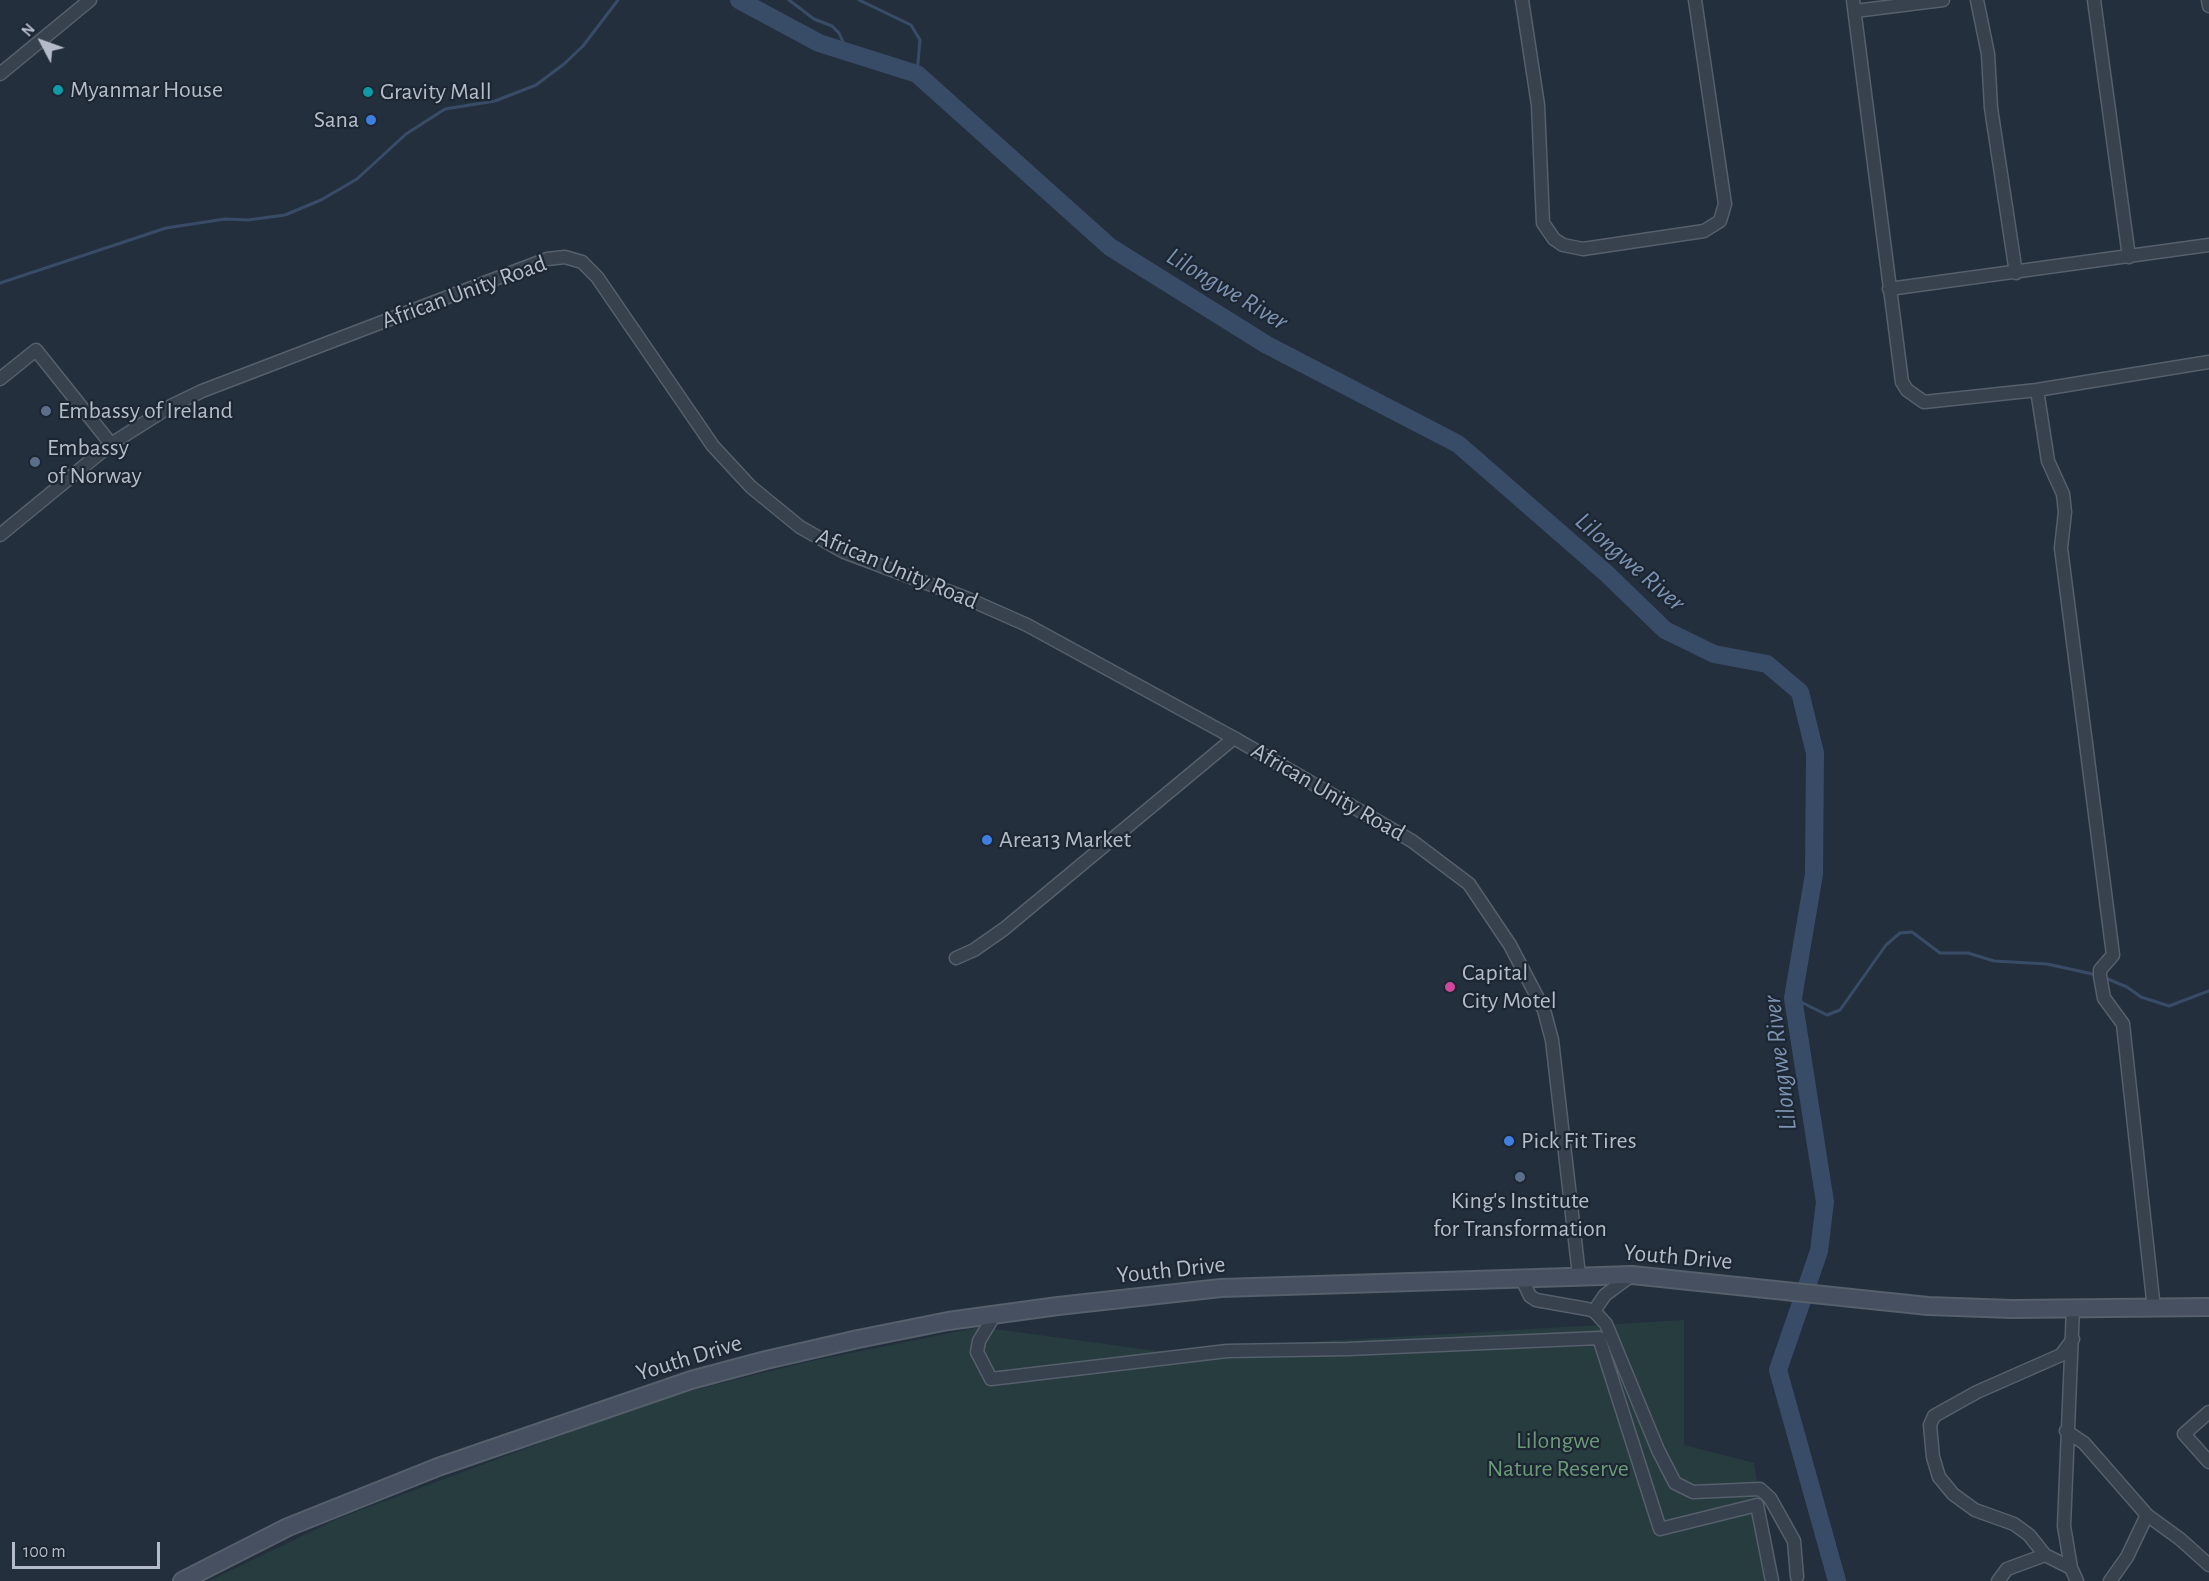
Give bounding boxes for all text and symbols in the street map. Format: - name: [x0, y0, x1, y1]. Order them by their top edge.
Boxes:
- north arrow: [12, 12, 72, 72]
- text: N: [19, 21, 38, 40]
- place label: Myanmar House: [70, 76, 223, 104]
- place label: Gravity Mall: [380, 78, 492, 106]
- marker: Myanmar House: [51, 83, 65, 97]
- marker: Gravity Mall: [361, 85, 375, 99]
- place label: Sana: [314, 106, 359, 134]
- marker: Sana: [364, 113, 378, 127]
- water label: Lilongwe River: [1161, 241, 1293, 337]
- street label: African Unity Road: [378, 249, 550, 335]
- place label: Embassy of Ireland: [58, 397, 233, 425]
- marker: Embassy of Ireland: [39, 404, 53, 418]
- place label: Embassy of Norway: [47, 434, 142, 490]
- marker: Embassy of Norway: [28, 455, 42, 469]
- water label: Lilongwe River: [1569, 506, 1691, 618]
- street label: African Unity Road: [812, 522, 982, 616]
- street label: African Unity Road: [1246, 736, 1410, 848]
- place label: Area13 Market: [999, 826, 1131, 854]
- marker: Area13 Market: [980, 833, 994, 847]
- place label: Capital City Motel: [1462, 959, 1557, 1015]
- marker: Capital City Motel: [1443, 980, 1457, 994]
- water label: Lilongwe River: [1756, 994, 1804, 1132]
- place label: Pick Fit Tires: [1521, 1127, 1637, 1155]
- marker: Pick Fit Tires: [1502, 1134, 1516, 1148]
- marker: King's Institute for Transformation: [1513, 1170, 1527, 1184]
- place label: King's Institute for Transformation: [1433, 1187, 1607, 1243]
- street label: Youth Drive: [1622, 1238, 1734, 1276]
- street label: Youth Drive: [1115, 1250, 1227, 1290]
- street label: Youth Drive: [633, 1328, 745, 1388]
- park label: Lilongwe Nature Reserve: [1487, 1427, 1629, 1483]
- scale bar: [15, 1530, 164, 1568]
- text: 100 m: [23, 1543, 66, 1561]

